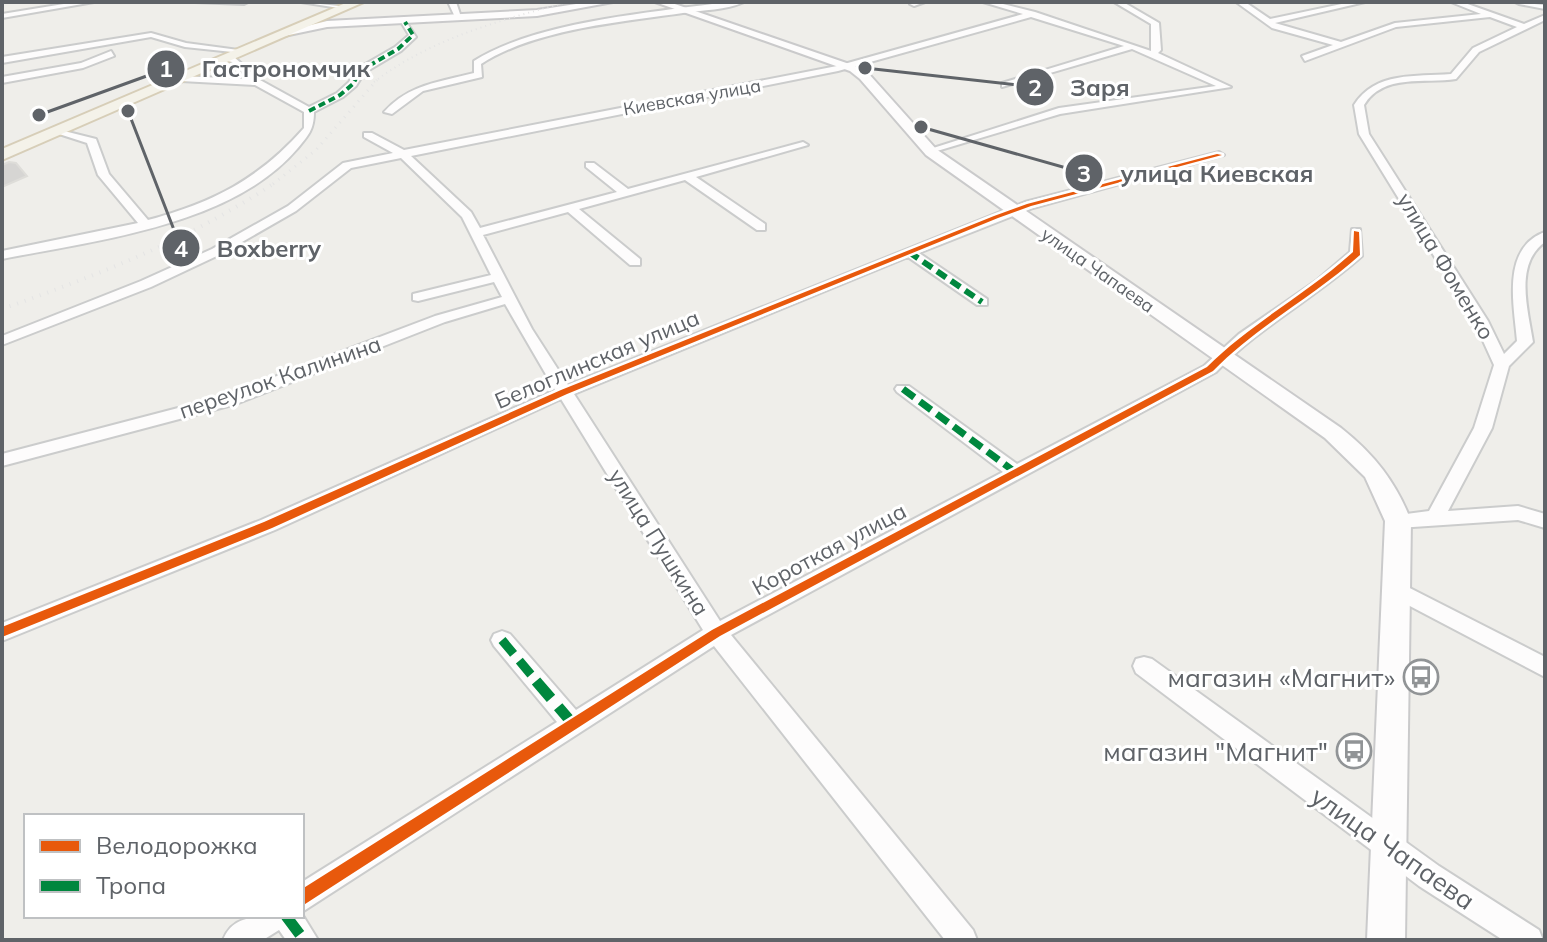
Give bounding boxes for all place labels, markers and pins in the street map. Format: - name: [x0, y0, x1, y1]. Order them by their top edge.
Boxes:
- callout: Гастрономчик: [146, 45, 387, 93]
- callout: Заря: [1015, 63, 1146, 111]
- callout: улица Киевская: [1064, 149, 1329, 197]
- callout: Boxberry: [161, 224, 337, 272]
- bus stop icon: магазин «Магнит»: [1402, 658, 1440, 696]
- place label: магазин «Магнит»: [1167, 661, 1395, 694]
- bus stop icon: магазин "Магнит": [1335, 732, 1373, 770]
- place label: магазин "Магнит": [1103, 735, 1328, 768]

